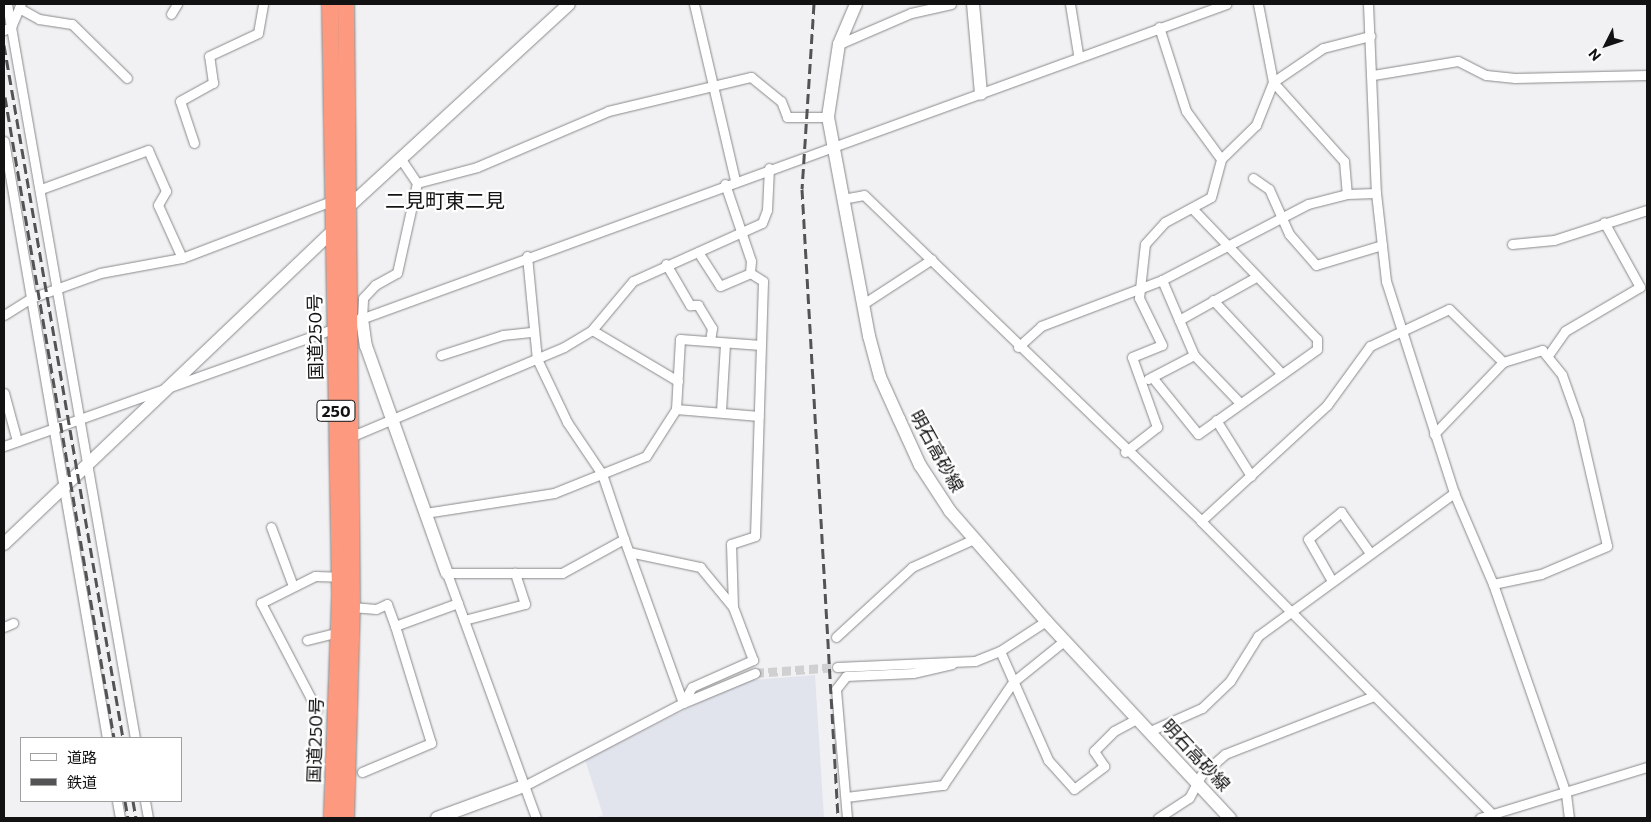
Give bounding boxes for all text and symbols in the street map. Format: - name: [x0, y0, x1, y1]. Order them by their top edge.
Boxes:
- north arrow: [1581, 20, 1631, 70]
- text: N: [1584, 46, 1604, 65]
- district label: 二見町東二見: [385, 188, 505, 212]
- street label: 国道250号: [303, 294, 327, 380]
- road number: 250: [316, 398, 356, 424]
- street label: 明石高砂線: [906, 406, 968, 496]
- street label: 国道250号: [303, 697, 327, 783]
- street label: 明石高砂線: [1157, 715, 1235, 795]
- legend: [20, 737, 182, 802]
- text: 道路: [67, 748, 97, 766]
- text: 鉄道: [67, 773, 97, 791]

